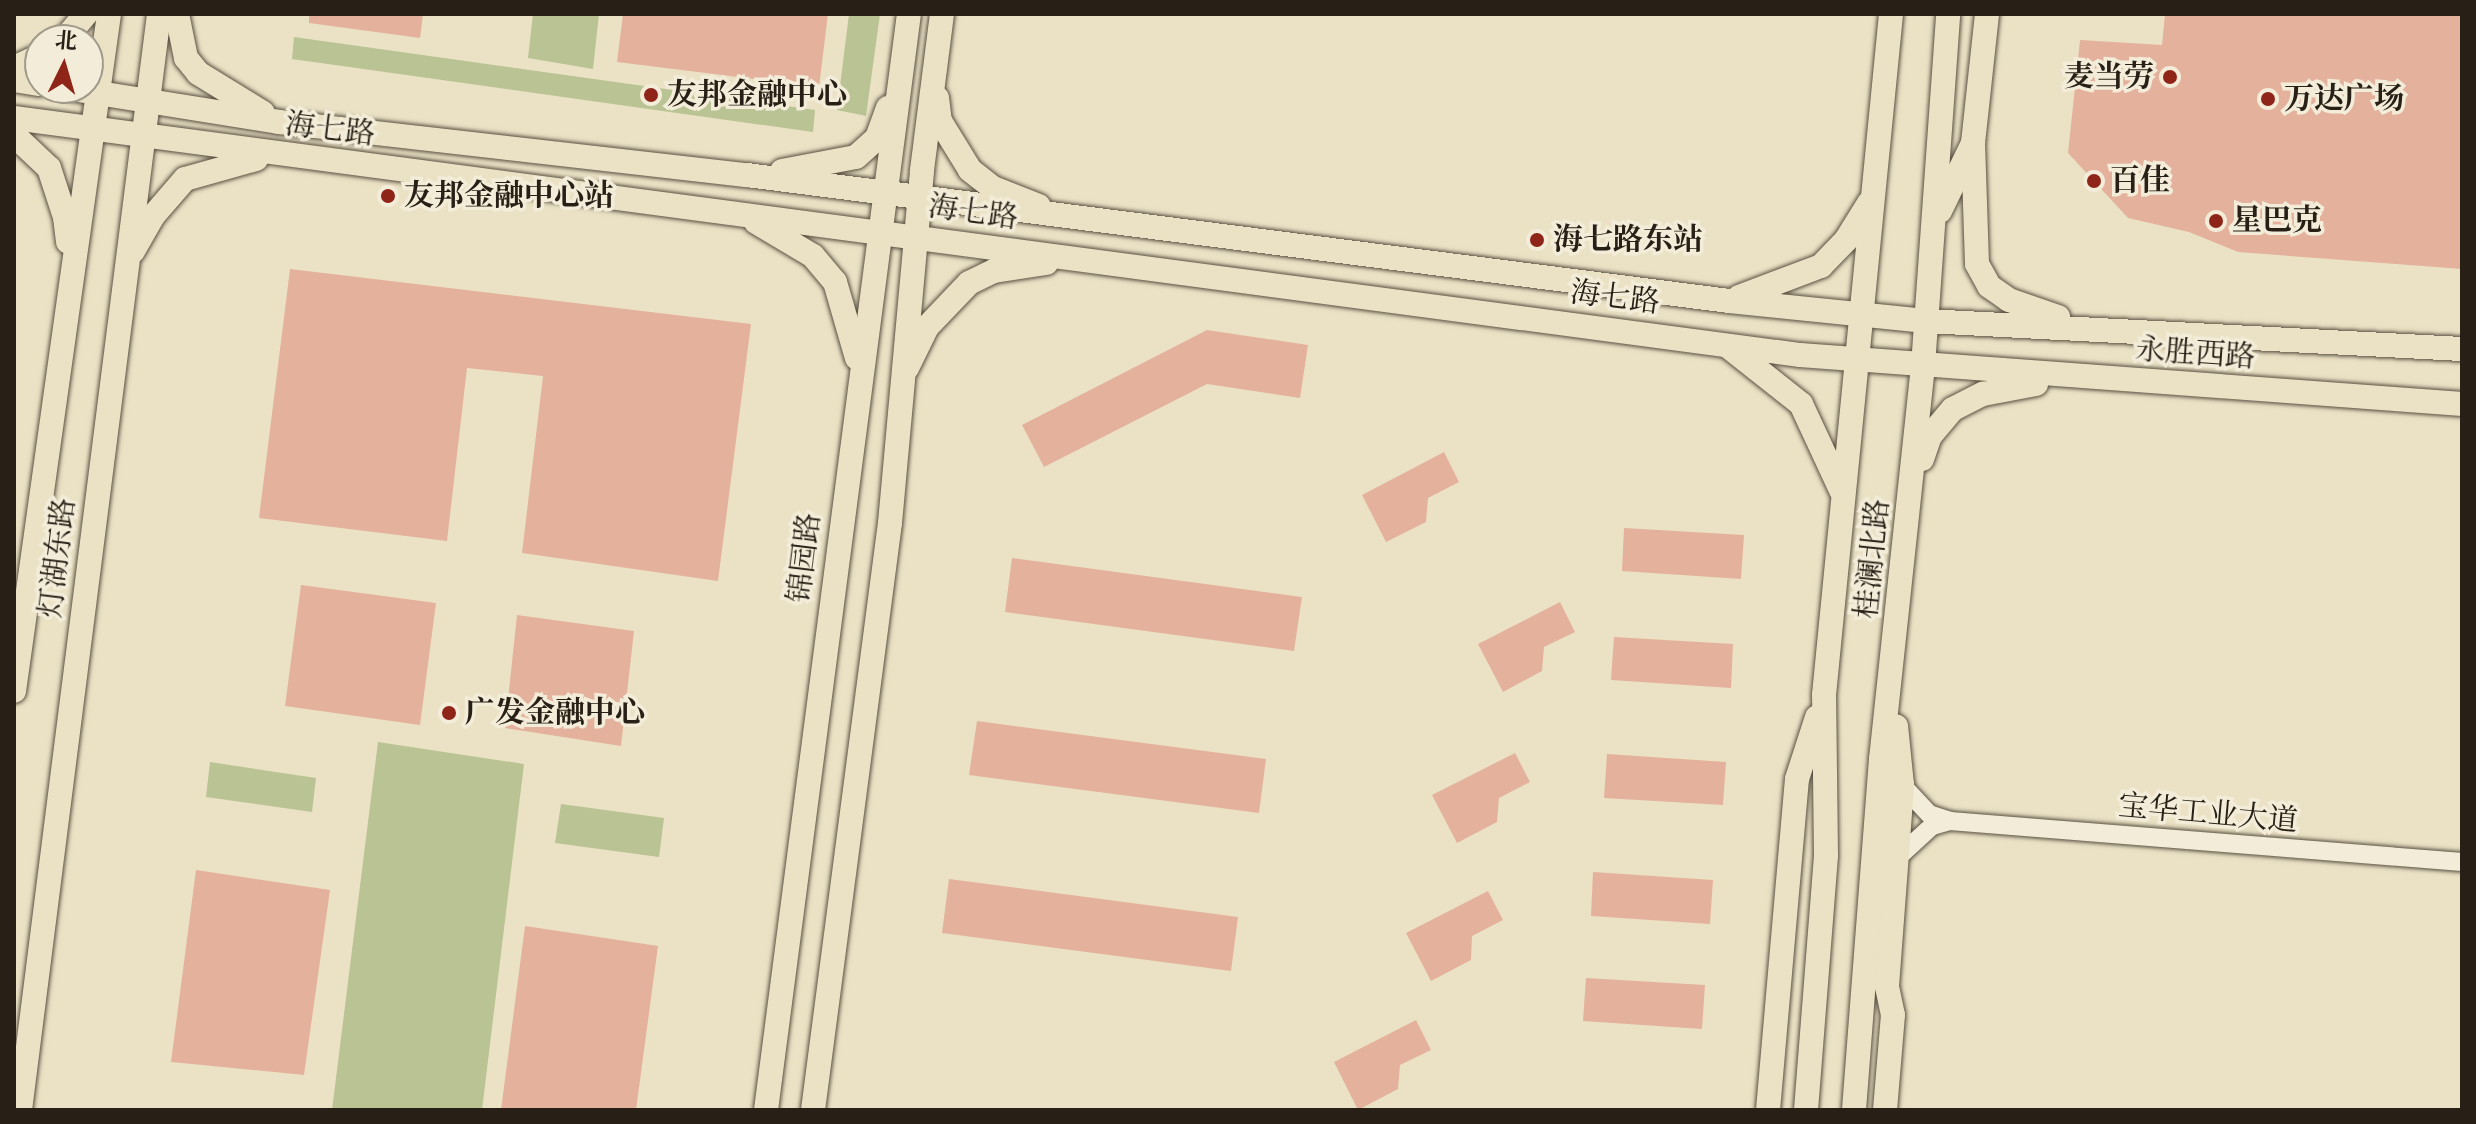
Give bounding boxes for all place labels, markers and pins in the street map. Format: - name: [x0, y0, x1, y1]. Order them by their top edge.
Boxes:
- place label: 麦当劳: [2064, 59, 2154, 95]
- marker: 麦当劳: [2161, 68, 2179, 86]
- place label: 友邦金融中心: [667, 77, 847, 113]
- place label: 万达广场: [2284, 81, 2404, 117]
- marker: 友邦金融中心: [642, 86, 660, 104]
- marker: 万达广场: [2259, 90, 2277, 108]
- place label: 百佳: [2110, 163, 2170, 199]
- marker: 百佳: [2085, 172, 2103, 190]
- place label: 友邦金融中心站: [404, 178, 614, 214]
- marker: 友邦金融中心站: [379, 187, 397, 205]
- place label: 星巴克: [2232, 203, 2322, 239]
- marker: 星巴克: [2207, 212, 2225, 230]
- place label: 海七路东站: [1553, 222, 1703, 258]
- marker: 海七路东站: [1528, 231, 1546, 249]
- place label: 广发金融中心: [465, 695, 645, 731]
- marker: 广发金融中心: [440, 704, 458, 722]

